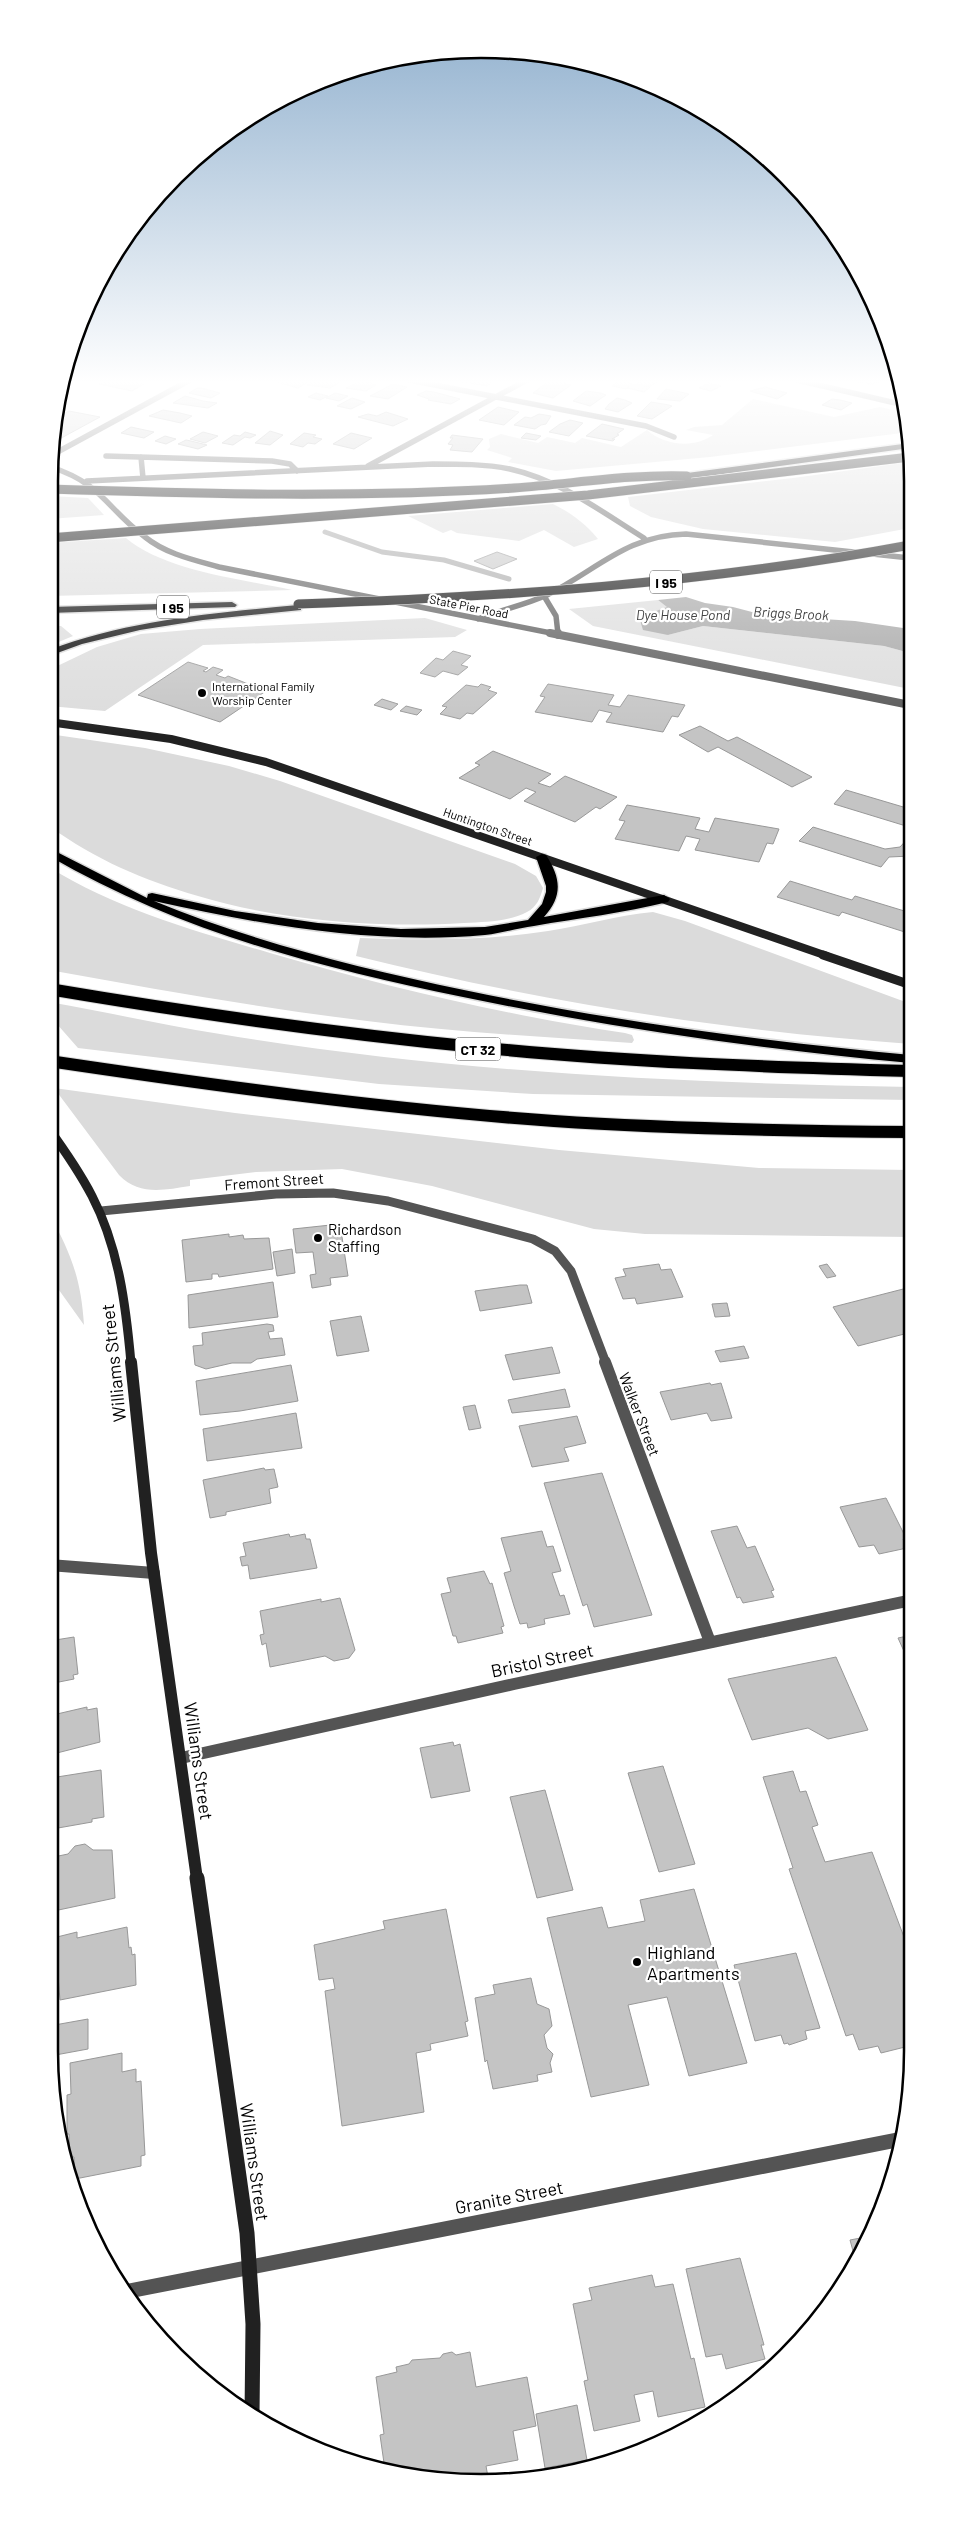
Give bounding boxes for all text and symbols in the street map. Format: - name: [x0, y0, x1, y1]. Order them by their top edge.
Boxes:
- road number: I 95: [650, 570, 682, 594]
- street label: State Pier Road: [428, 591, 510, 621]
- road number: I 95: [157, 596, 189, 618]
- water label: Briggs Brook: [753, 603, 829, 623]
- water label: Dye House Pond: [636, 606, 731, 623]
- place label: International Family Worship Center: [212, 679, 315, 707]
- marker: International Family Worship Center: [196, 687, 208, 699]
- street label: Huntington Street: [442, 804, 534, 848]
- road number: CT 32: [456, 1038, 500, 1060]
- street label: Fremont Street: [224, 1169, 324, 1193]
- place label: Richardson Staffing: [328, 1220, 402, 1255]
- marker: Richardson Staffing: [312, 1232, 324, 1244]
- street label: Williams Street: [96, 1303, 130, 1423]
- street label: Walker Street: [616, 1370, 664, 1458]
- street label: Bristol Street: [489, 1638, 595, 1682]
- street label: Williams Street: [180, 1701, 218, 1821]
- place label: Highland Apartments: [647, 1941, 740, 1984]
- marker: Highland Apartments: [631, 1956, 643, 1968]
- street label: Williams Street: [236, 2102, 274, 2222]
- street label: Granite Street: [453, 2176, 565, 2218]

